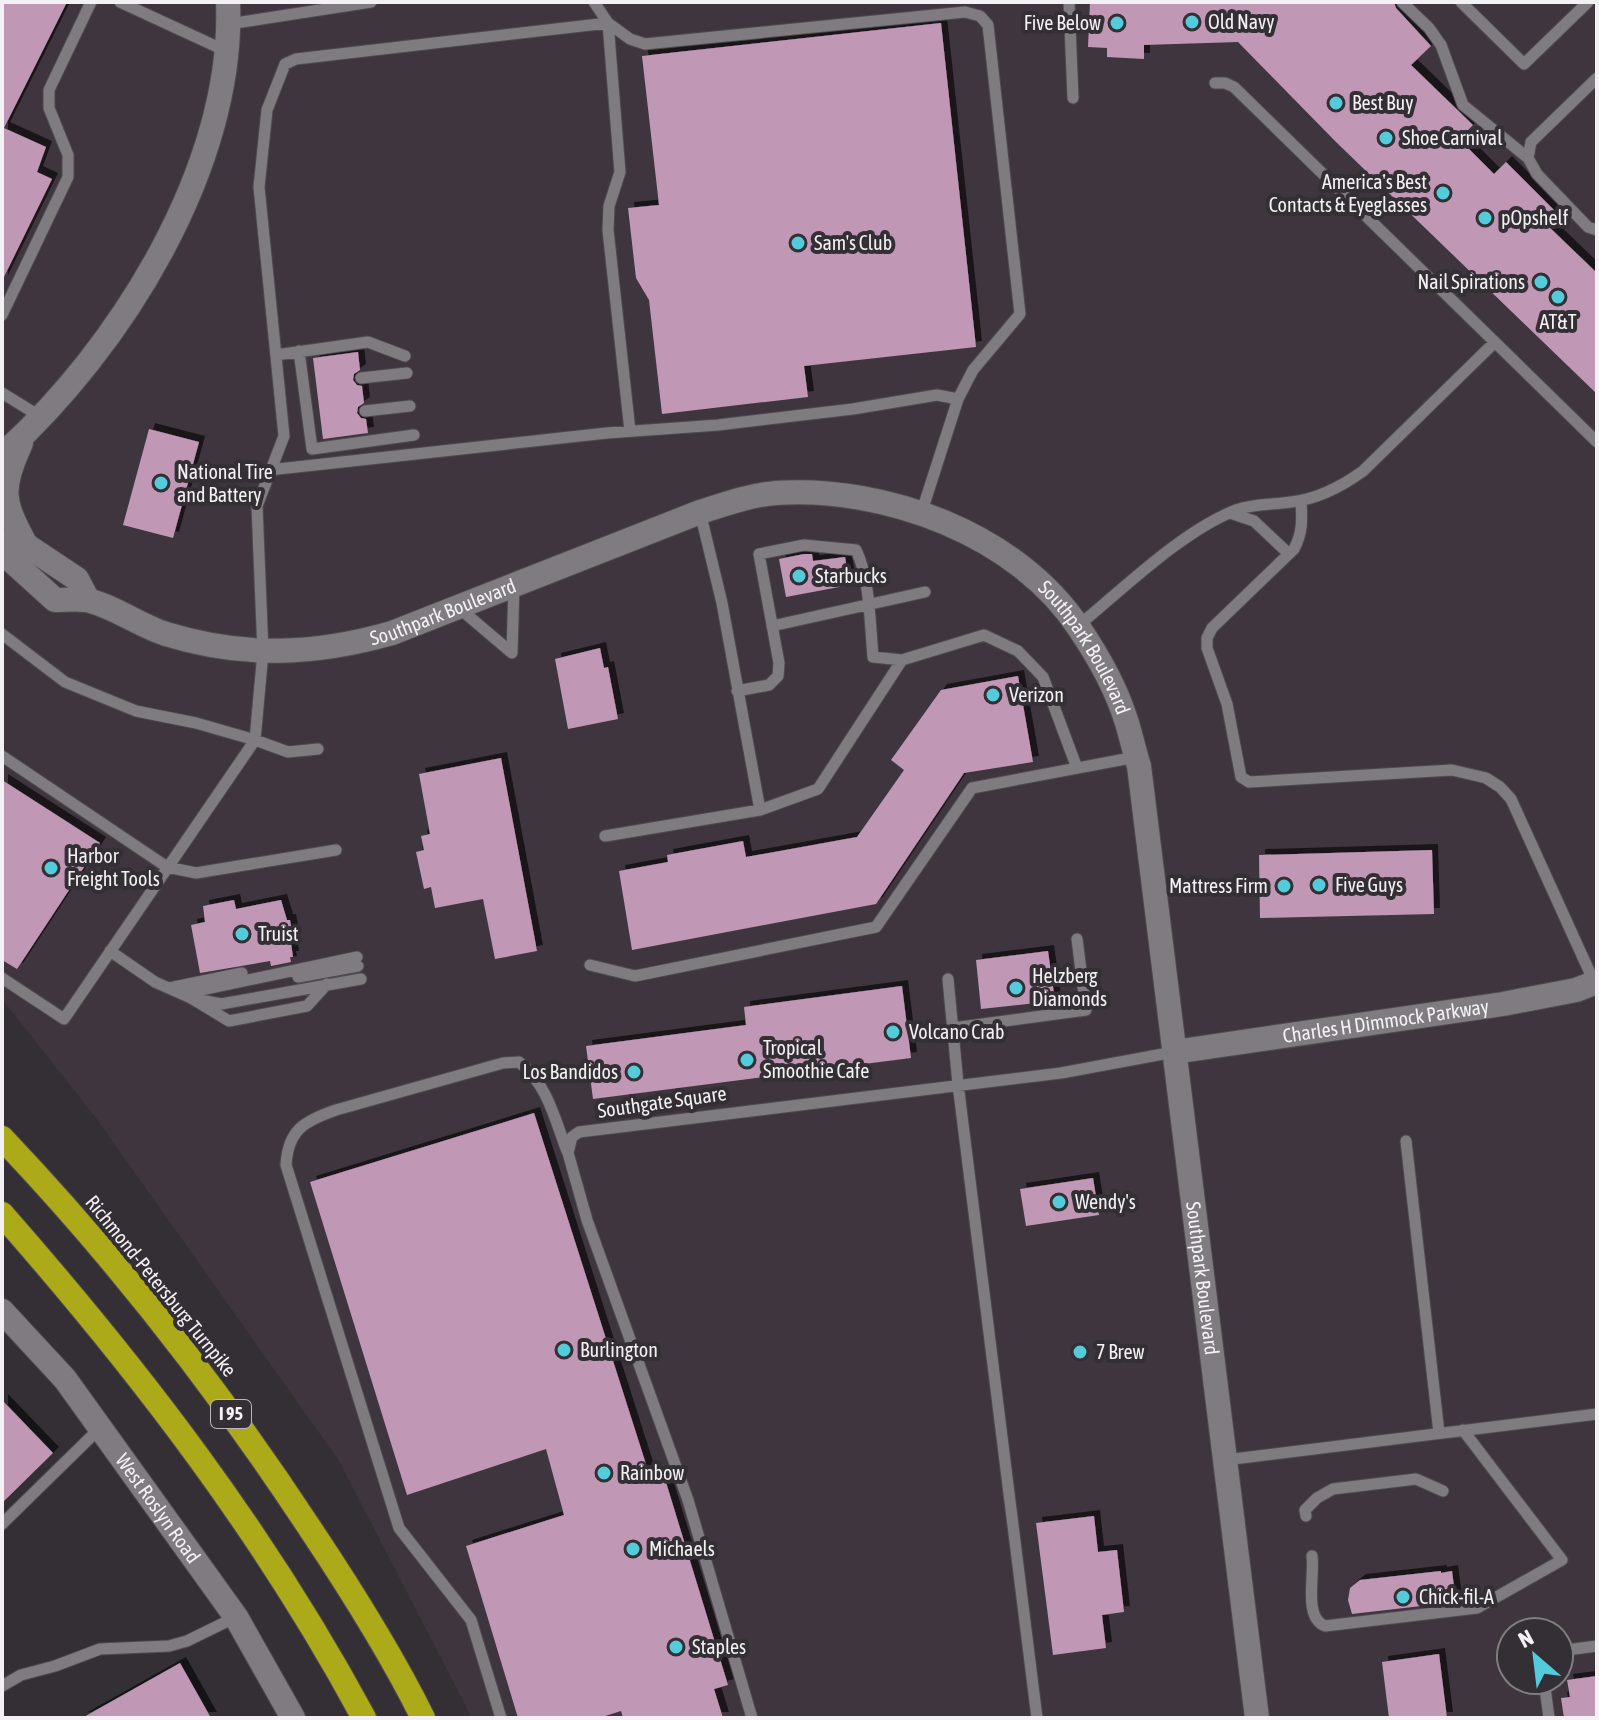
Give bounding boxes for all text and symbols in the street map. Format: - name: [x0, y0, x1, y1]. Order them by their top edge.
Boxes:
- place label: Old Navy: [1208, 10, 1275, 33]
- place label: Five Below: [1024, 11, 1101, 34]
- marker: Old Navy: [1183, 13, 1201, 31]
- marker: Five Below: [1108, 14, 1126, 32]
- place label: Best Buy: [1352, 91, 1414, 114]
- marker: Best Buy: [1327, 94, 1345, 112]
- place label: Shoe Carnival: [1402, 126, 1503, 149]
- marker: Shoe Carnival: [1377, 129, 1395, 147]
- place label: America's Best Contacts & Eyeglasses: [1269, 170, 1427, 216]
- marker: America's Best Contacts & Eyeglasses: [1434, 184, 1452, 202]
- place label: pOpshelf: [1501, 206, 1569, 229]
- marker: pOpshelf: [1476, 209, 1494, 227]
- place label: Sam's Club: [814, 231, 892, 254]
- marker: Sam's Club: [789, 234, 807, 252]
- place label: Nail Spirations: [1417, 270, 1525, 293]
- marker: Nail Spirations: [1532, 273, 1550, 291]
- marker: AT&T: [1549, 288, 1567, 306]
- place label: AT&T: [1540, 310, 1577, 333]
- place label: National Tire and Battery: [177, 460, 273, 506]
- marker: National Tire and Battery: [152, 474, 170, 492]
- place label: Starbucks: [815, 564, 887, 587]
- marker: Starbucks: [790, 567, 808, 585]
- street label: Southpark Boulevard: [367, 573, 519, 649]
- street label: Southpark Boulevard: [1034, 575, 1135, 717]
- place label: Verizon: [1009, 683, 1064, 706]
- marker: Verizon: [984, 686, 1002, 704]
- place label: Harbor Freight Tools: [67, 844, 160, 890]
- marker: Harbor Freight Tools: [42, 859, 60, 877]
- place label: Five Guys: [1335, 873, 1403, 896]
- place label: Mattress Firm: [1169, 874, 1268, 897]
- marker: Five Guys: [1310, 876, 1328, 894]
- marker: Mattress Firm: [1275, 877, 1293, 895]
- place label: Truist: [258, 922, 299, 945]
- marker: Truist: [233, 925, 251, 943]
- place label: Helzberg Diamonds: [1032, 964, 1107, 1010]
- marker: Helzberg Diamonds: [1007, 979, 1025, 997]
- street label: Charles H Dimmock Parkway: [1281, 994, 1490, 1047]
- place label: Volcano Crab: [909, 1020, 1005, 1043]
- marker: Volcano Crab: [884, 1023, 902, 1041]
- place label: Tropical Smoothie Cafe: [763, 1036, 869, 1082]
- marker: Tropical Smoothie Cafe: [738, 1051, 756, 1069]
- place label: Los Bandidos: [523, 1060, 618, 1083]
- marker: Los Bandidos: [625, 1063, 643, 1081]
- street label: Southgate Square: [596, 1081, 728, 1122]
- street label: Richmond-Petersburg Turnpike: [81, 1190, 242, 1381]
- place label: Wendy's: [1075, 1190, 1136, 1213]
- marker: Wendy's: [1050, 1193, 1068, 1211]
- street label: Southpark Boulevard: [1182, 1200, 1224, 1356]
- place label: Burlington: [580, 1338, 658, 1361]
- place label: 7 Brew: [1096, 1340, 1144, 1363]
- marker: Burlington: [555, 1341, 573, 1359]
- marker: 7 Brew: [1071, 1343, 1089, 1361]
- road number: I 95: [211, 1400, 251, 1428]
- street label: West Roslyn Road: [111, 1449, 205, 1567]
- place label: Rainbow: [620, 1461, 684, 1484]
- marker: Rainbow: [595, 1464, 613, 1482]
- place label: Michaels: [649, 1537, 715, 1560]
- marker: Michaels: [624, 1540, 642, 1558]
- place label: Chick-fil-A: [1419, 1585, 1494, 1608]
- marker: Chick-fil-A: [1394, 1588, 1412, 1606]
- north arrow: [1495, 1616, 1575, 1696]
- text: N: [1514, 1624, 1537, 1653]
- place label: Staples: [692, 1635, 746, 1658]
- marker: Staples: [667, 1638, 685, 1656]

